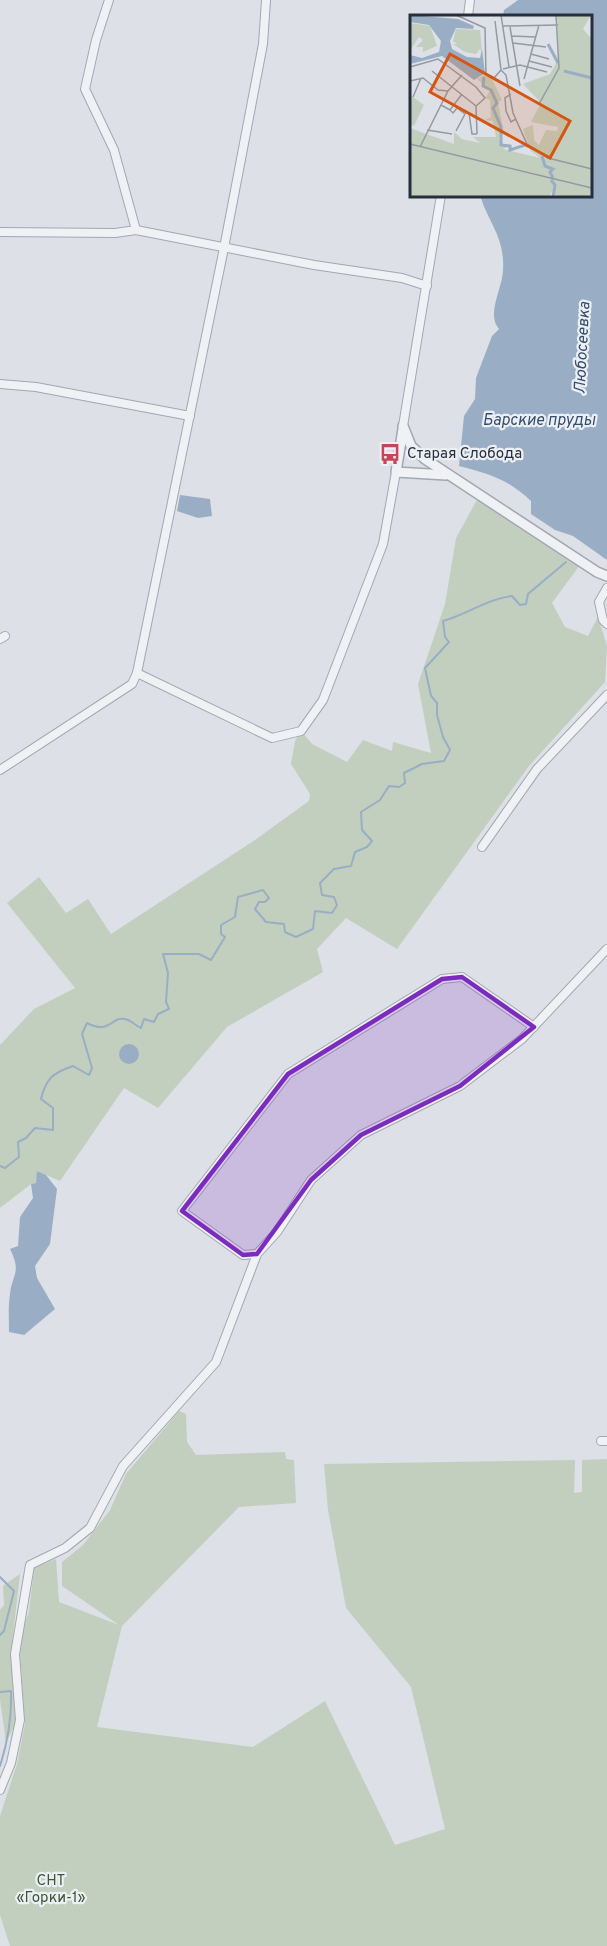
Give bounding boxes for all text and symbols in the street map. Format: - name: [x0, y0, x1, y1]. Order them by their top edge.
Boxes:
- inset map: [410, 15, 592, 196]
- water label: Любосеевка: [571, 301, 595, 395]
- water label: Барские пруды: [483, 411, 596, 431]
- bus stop icon: Старая Слобода: [378, 442, 402, 466]
- place label: Старая Слобода: [407, 445, 522, 464]
- park label: СНТ «Горки-1»: [17, 1872, 86, 1908]

